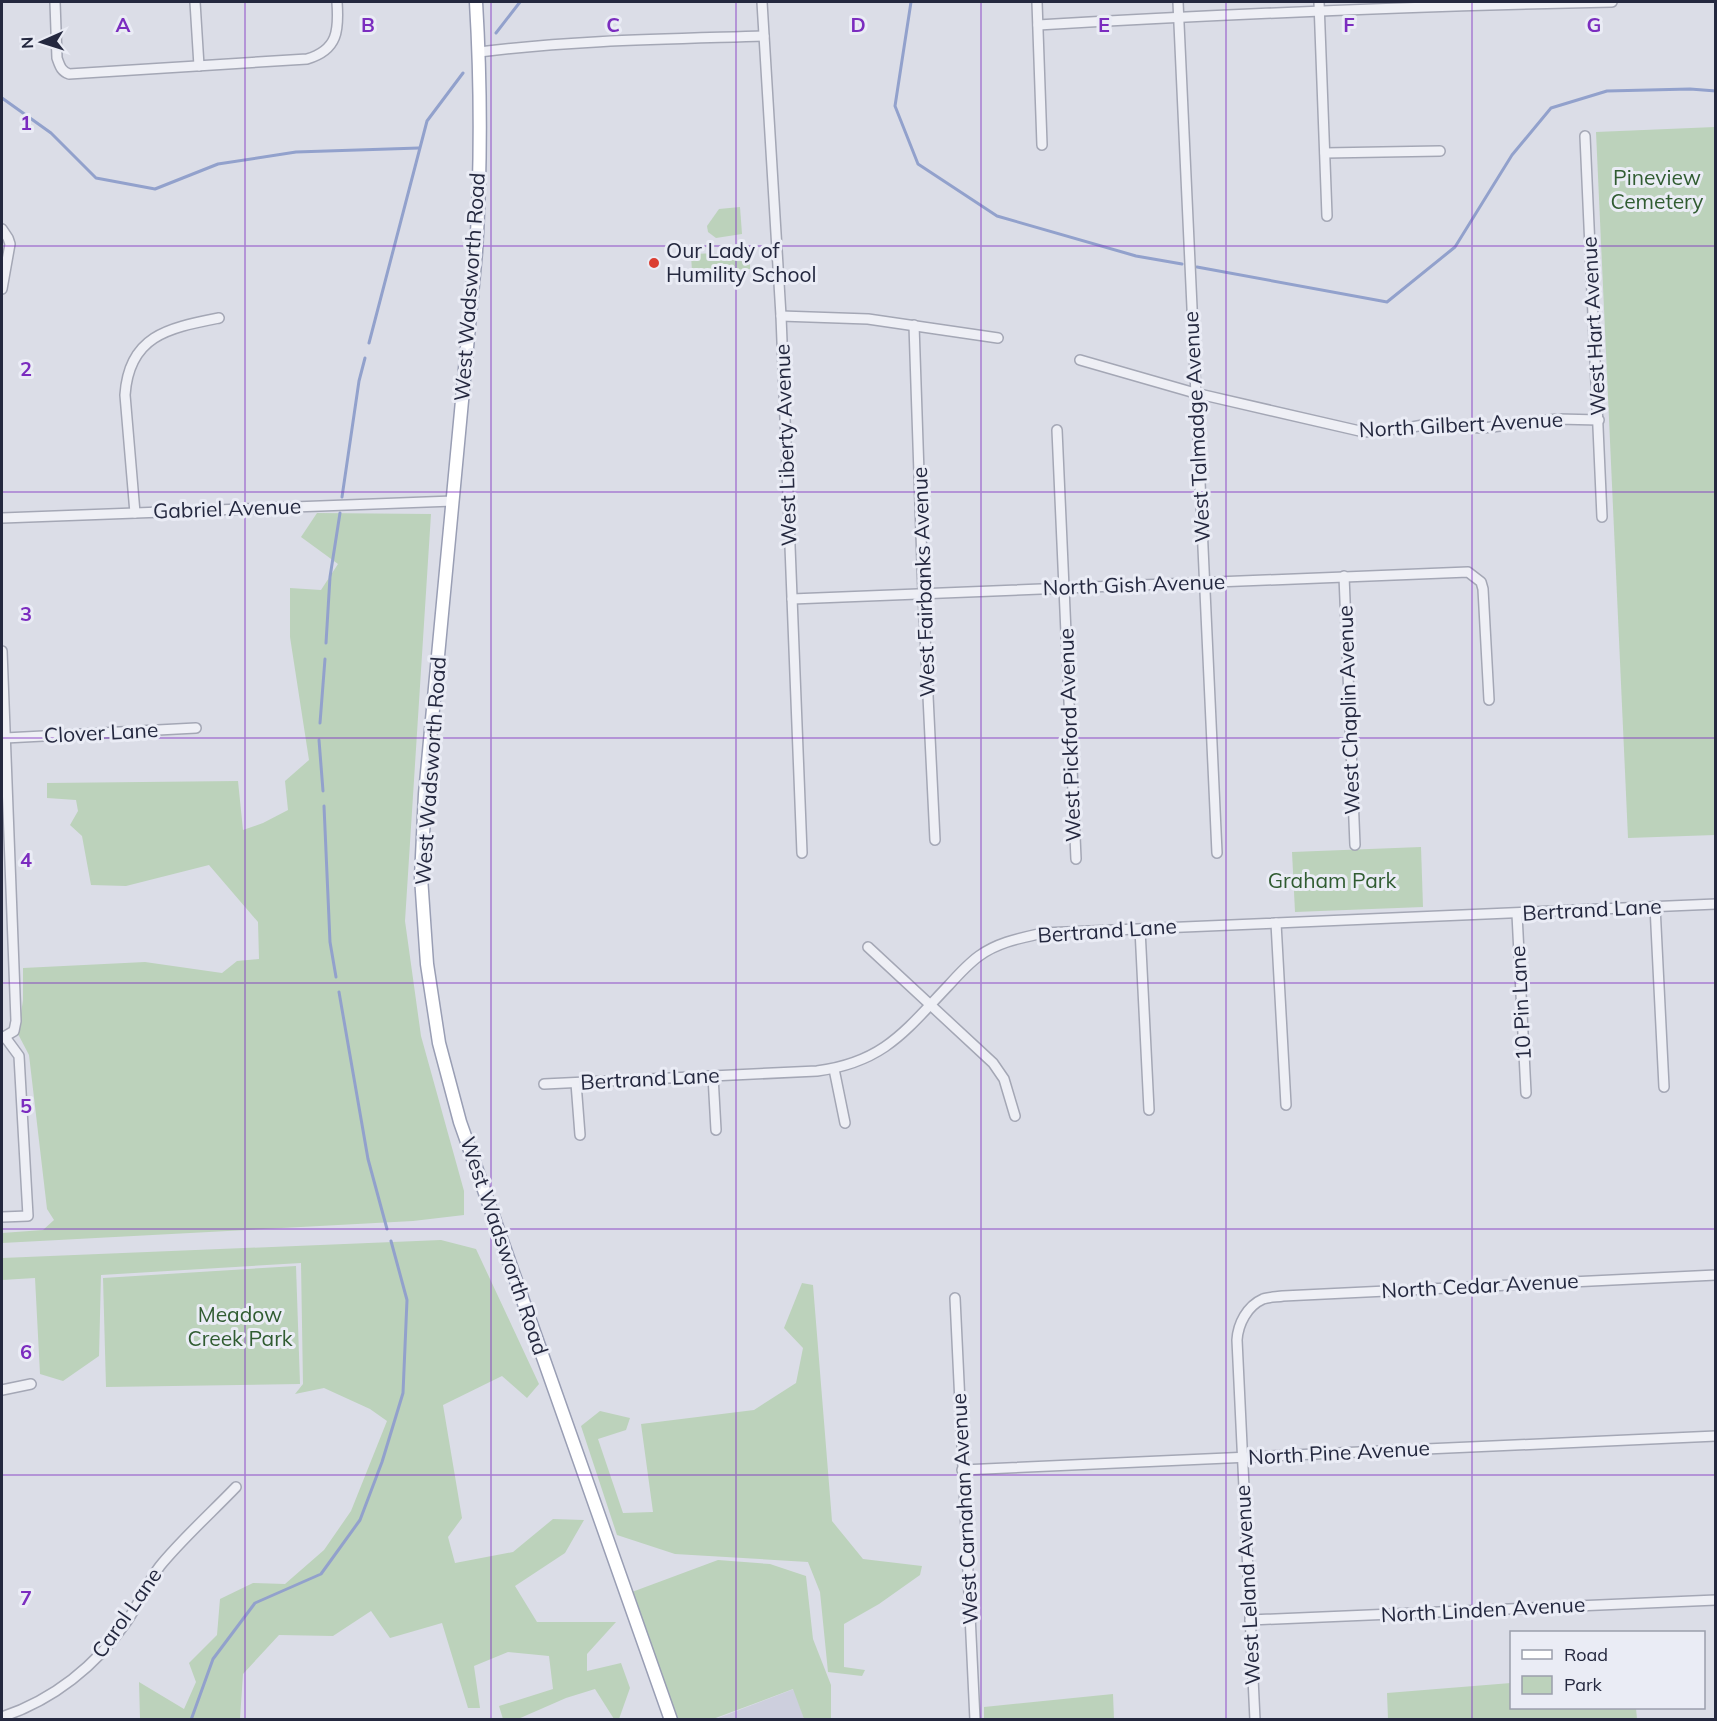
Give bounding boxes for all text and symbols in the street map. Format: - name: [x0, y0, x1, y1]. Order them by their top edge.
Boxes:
- north arrow: [12, 12, 72, 72]
- text: A: [116, 12, 131, 37]
- text: B: [361, 12, 375, 37]
- text: C: [606, 12, 620, 37]
- text: D: [850, 12, 866, 37]
- text: E: [1098, 12, 1110, 37]
- text: F: [1343, 12, 1355, 37]
- text: G: [1587, 12, 1601, 37]
- text: N: [17, 36, 37, 49]
- text: 1: [20, 110, 32, 135]
- park label: Pineview Cemetery: [1611, 164, 1703, 214]
- street label: West Wadsworth Road: [448, 172, 490, 402]
- street label: West Hart Avenue: [1575, 236, 1611, 416]
- place label: Our Lady of Humility School: [666, 237, 817, 287]
- marker: Our Lady of Humility School: [647, 256, 661, 270]
- street label: West Talmadge Avenue: [1177, 311, 1215, 543]
- street label: West Liberty Avenue: [768, 343, 802, 547]
- text: 2: [20, 356, 32, 381]
- street label: North Gilbert Avenue: [1358, 406, 1564, 442]
- street label: West Fairbanks Avenue: [906, 466, 940, 698]
- street label: Gabriel Avenue: [152, 492, 301, 524]
- street label: North Gish Avenue: [1042, 568, 1226, 600]
- text: 3: [20, 601, 32, 626]
- street label: West Chaplin Avenue: [1331, 605, 1365, 815]
- street label: West Pickford Avenue: [1052, 628, 1086, 842]
- street label: West Wadsworth Road: [409, 656, 451, 886]
- street label: Clover Lane: [43, 716, 159, 748]
- text: 4: [20, 847, 32, 872]
- park label: Graham Park: [1268, 867, 1396, 893]
- street label: Bertrand Lane: [1522, 892, 1662, 926]
- street label: Bertrand Lane: [1036, 912, 1177, 948]
- street label: 10 Pin Lane: [1504, 945, 1536, 1061]
- street label: Bertrand Lane: [580, 1061, 720, 1095]
- text: 5: [20, 1093, 32, 1118]
- street label: West Wadsworth Road: [455, 1133, 555, 1358]
- street label: North Cedar Avenue: [1381, 1267, 1579, 1303]
- park label: Meadow Creek Park: [187, 1301, 293, 1351]
- text: 6: [20, 1339, 32, 1364]
- street label: West Carnahan Avenue: [945, 1393, 983, 1625]
- street label: North Pine Avenue: [1247, 1434, 1431, 1470]
- street label: West Leland Avenue: [1229, 1484, 1265, 1686]
- street label: Carol Lane: [86, 1562, 167, 1663]
- text: 7: [20, 1585, 32, 1610]
- street label: North Linden Avenue: [1380, 1591, 1586, 1627]
- legend: [1510, 1631, 1705, 1709]
- text: Road: [1564, 1643, 1608, 1666]
- text: Park: [1564, 1673, 1603, 1696]

